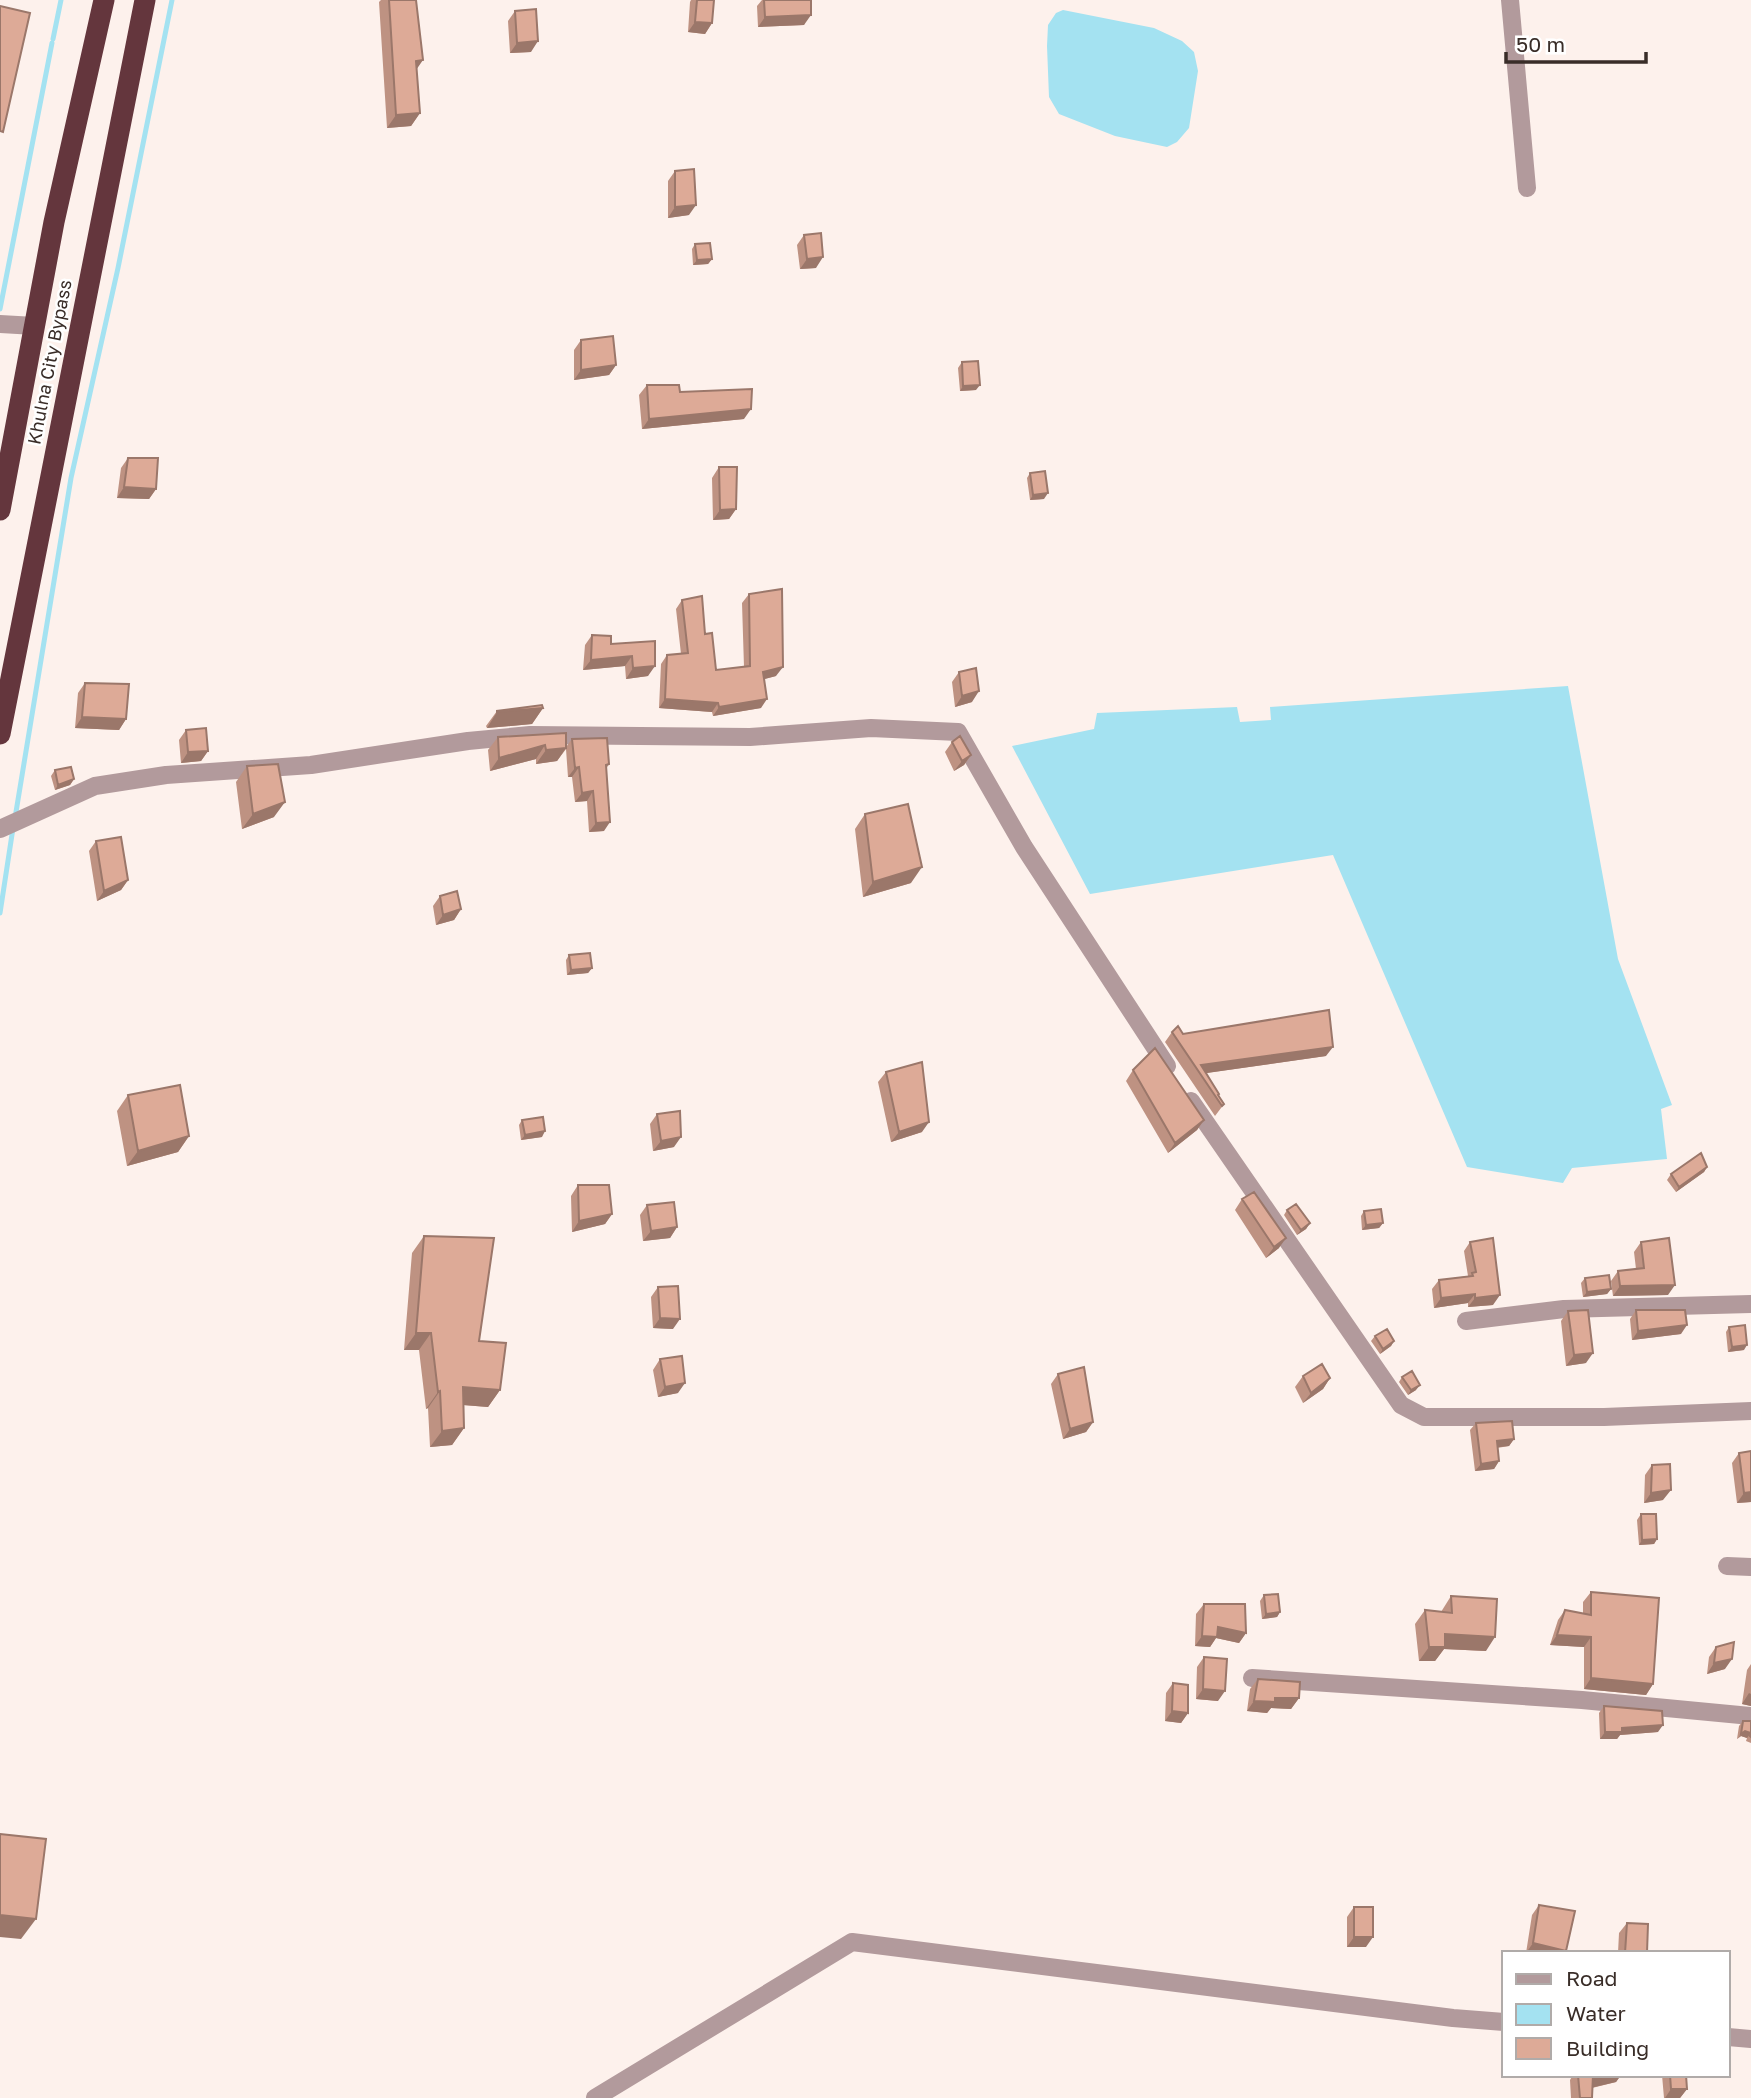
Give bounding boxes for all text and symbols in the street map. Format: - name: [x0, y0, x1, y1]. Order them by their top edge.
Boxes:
- scale bar: [1506, 21, 1646, 65]
- text: 50 m: [1516, 31, 1565, 57]
- street label: Khulna City Bypass: [22, 278, 76, 446]
- legend: [1502, 1951, 1730, 2077]
- text: Road: [1566, 1965, 1617, 1991]
- text: Water: [1566, 2000, 1626, 2026]
- text: Building: [1566, 2035, 1649, 2061]

